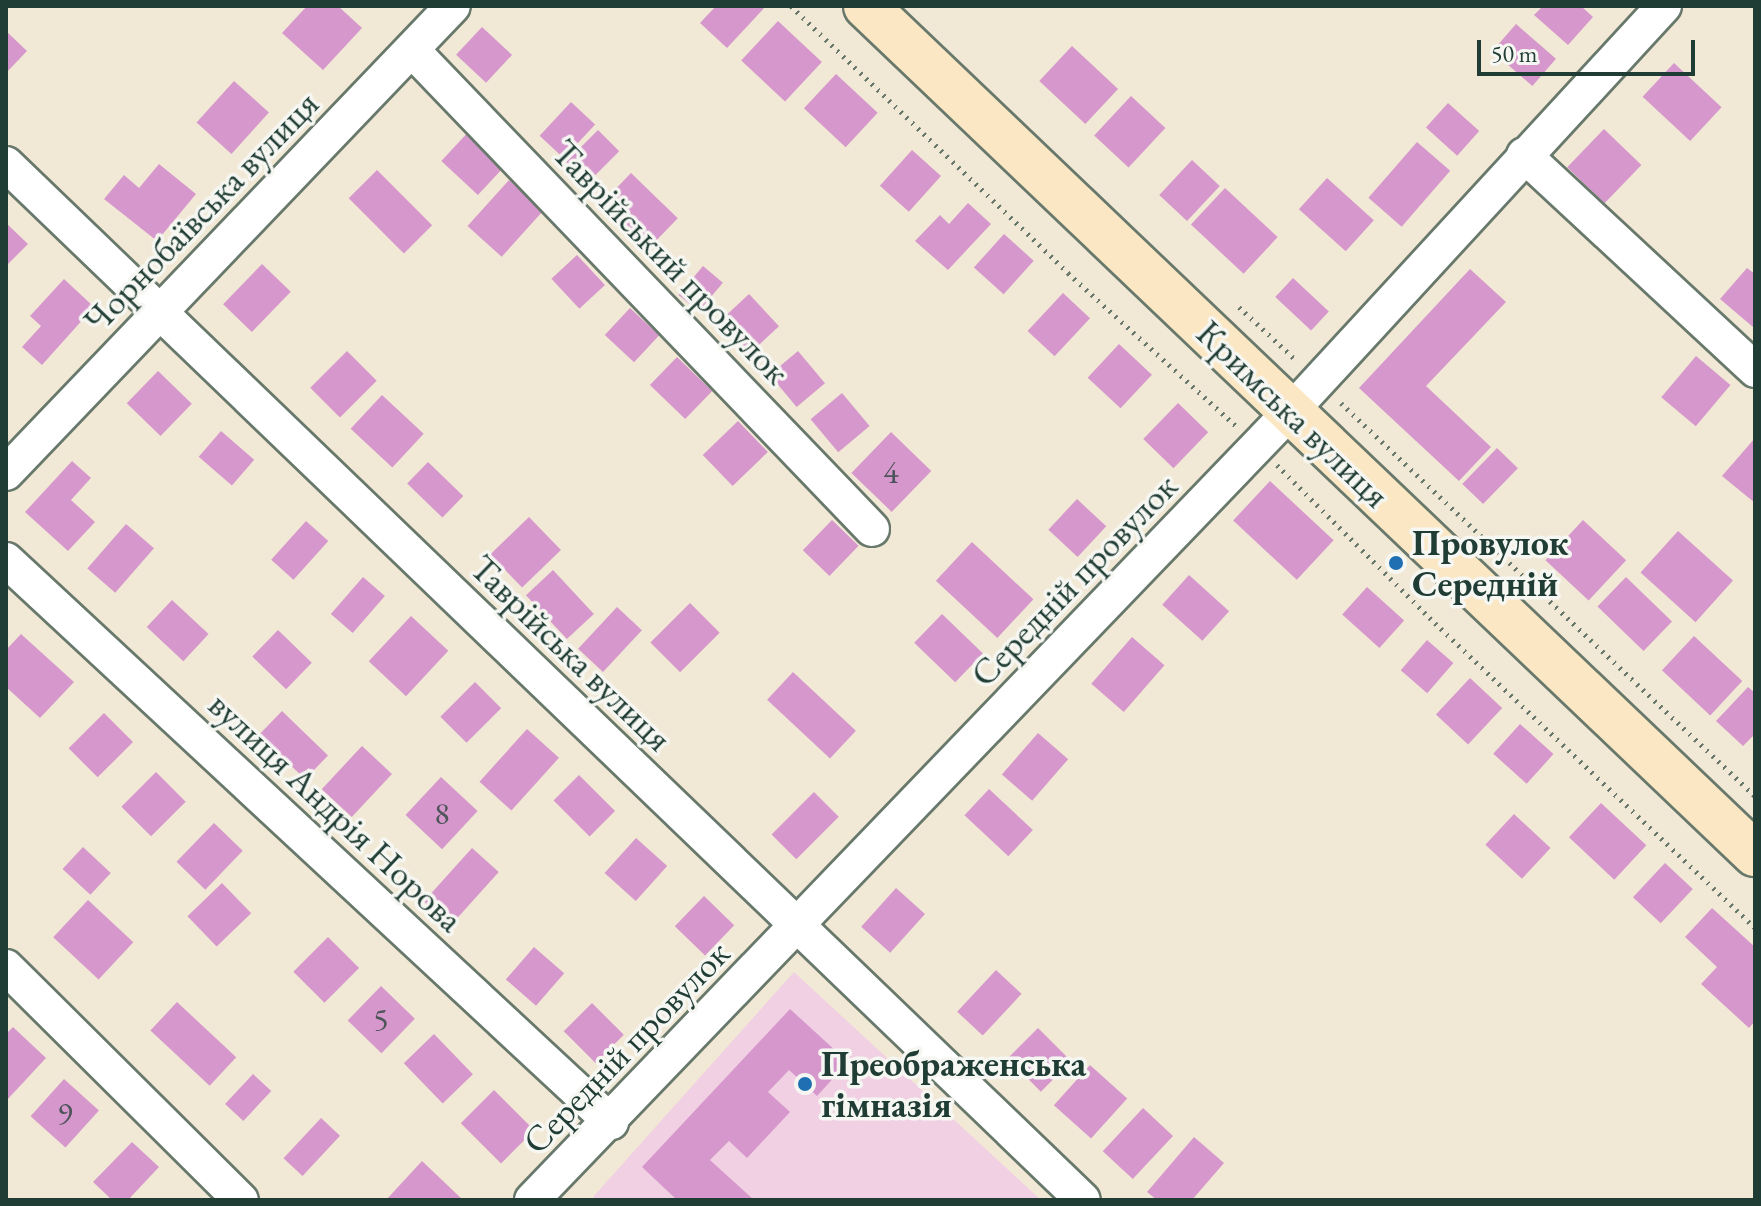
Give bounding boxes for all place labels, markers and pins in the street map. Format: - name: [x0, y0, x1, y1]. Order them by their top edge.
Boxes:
- place label: Провулок Середній: [1412, 520, 1569, 605]
- marker: Провулок Середній: [1387, 554, 1405, 572]
- place label: Преображенська гімназія: [821, 1041, 1086, 1126]
- marker: Преображенська гімназія: [796, 1075, 814, 1093]

